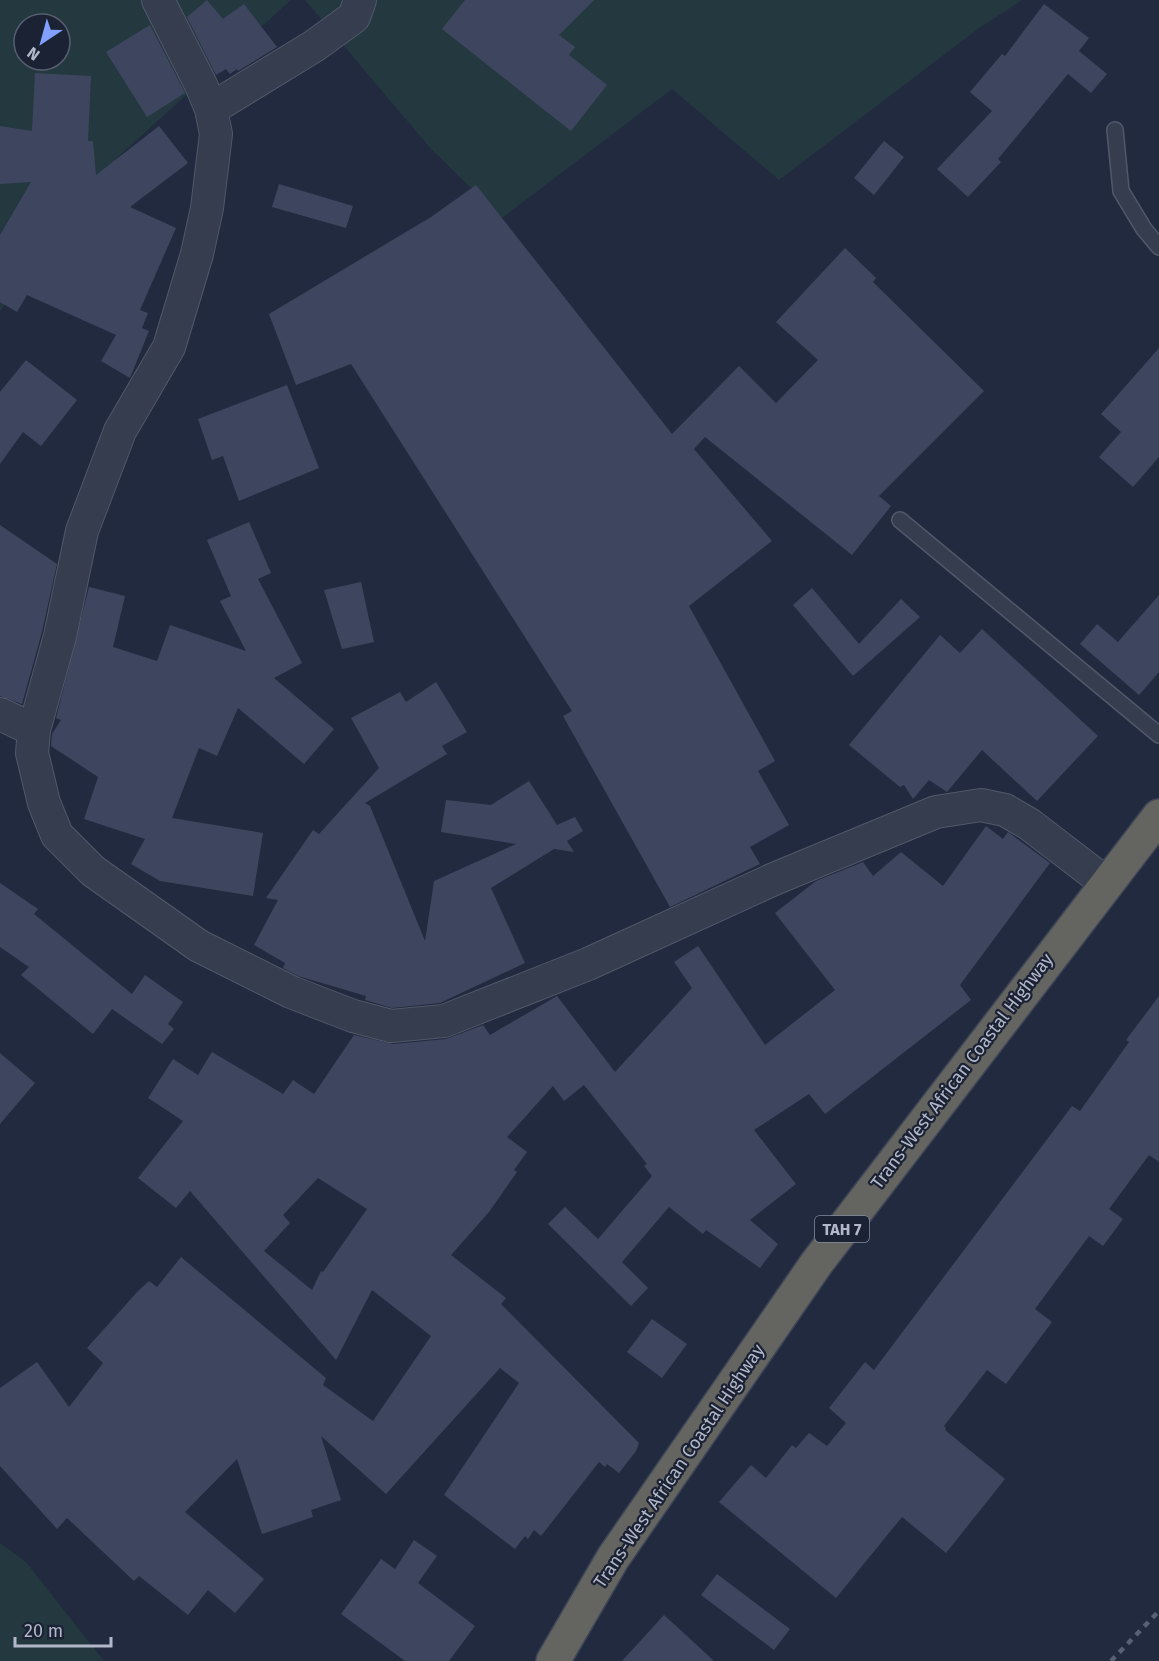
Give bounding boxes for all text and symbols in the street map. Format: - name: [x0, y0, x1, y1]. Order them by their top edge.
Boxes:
- north arrow: [12, 12, 72, 72]
- text: N: [24, 43, 43, 65]
- street label: Trans-West African Coastal Highway: [866, 949, 1058, 1193]
- road number: TAH 7: [815, 1216, 869, 1242]
- street label: Trans-West African Coastal Highway: [589, 1340, 769, 1592]
- scale bar: [15, 1610, 111, 1648]
- text: 20 m: [24, 1620, 63, 1642]

